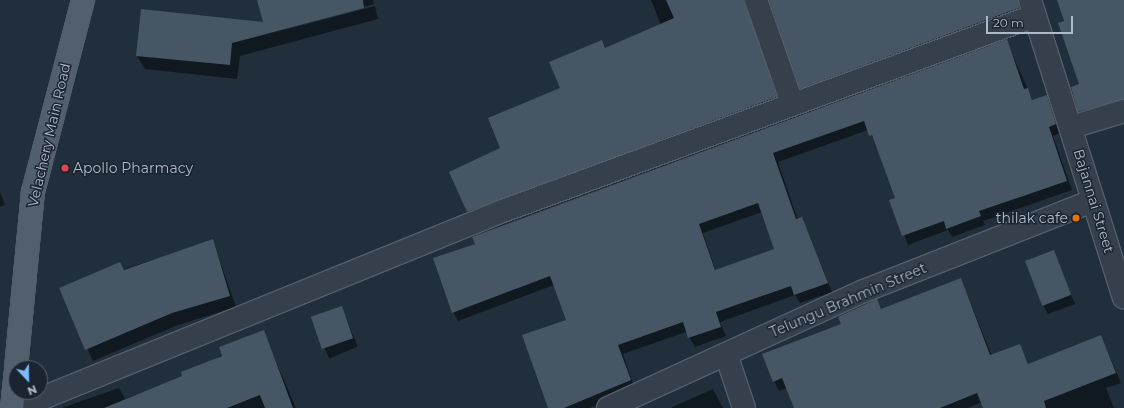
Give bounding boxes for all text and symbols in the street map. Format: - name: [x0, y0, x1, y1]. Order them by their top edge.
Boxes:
- scale bar: [988, 8, 1075, 34]
- text: 20 m: [993, 15, 1024, 30]
- street label: Velachery Main Road: [24, 61, 74, 209]
- street label: Bajannai Street: [1070, 147, 1118, 255]
- place label: Apollo Pharmacy: [73, 160, 193, 176]
- marker: Apollo Pharmacy: [60, 163, 70, 173]
- place label: thilak cafe: [996, 210, 1068, 226]
- marker: thilak cafe: [1071, 213, 1081, 223]
- street label: Telungu Brahmin Street: [767, 259, 929, 341]
- north arrow: [8, 360, 48, 400]
- text: N: [25, 382, 39, 398]

